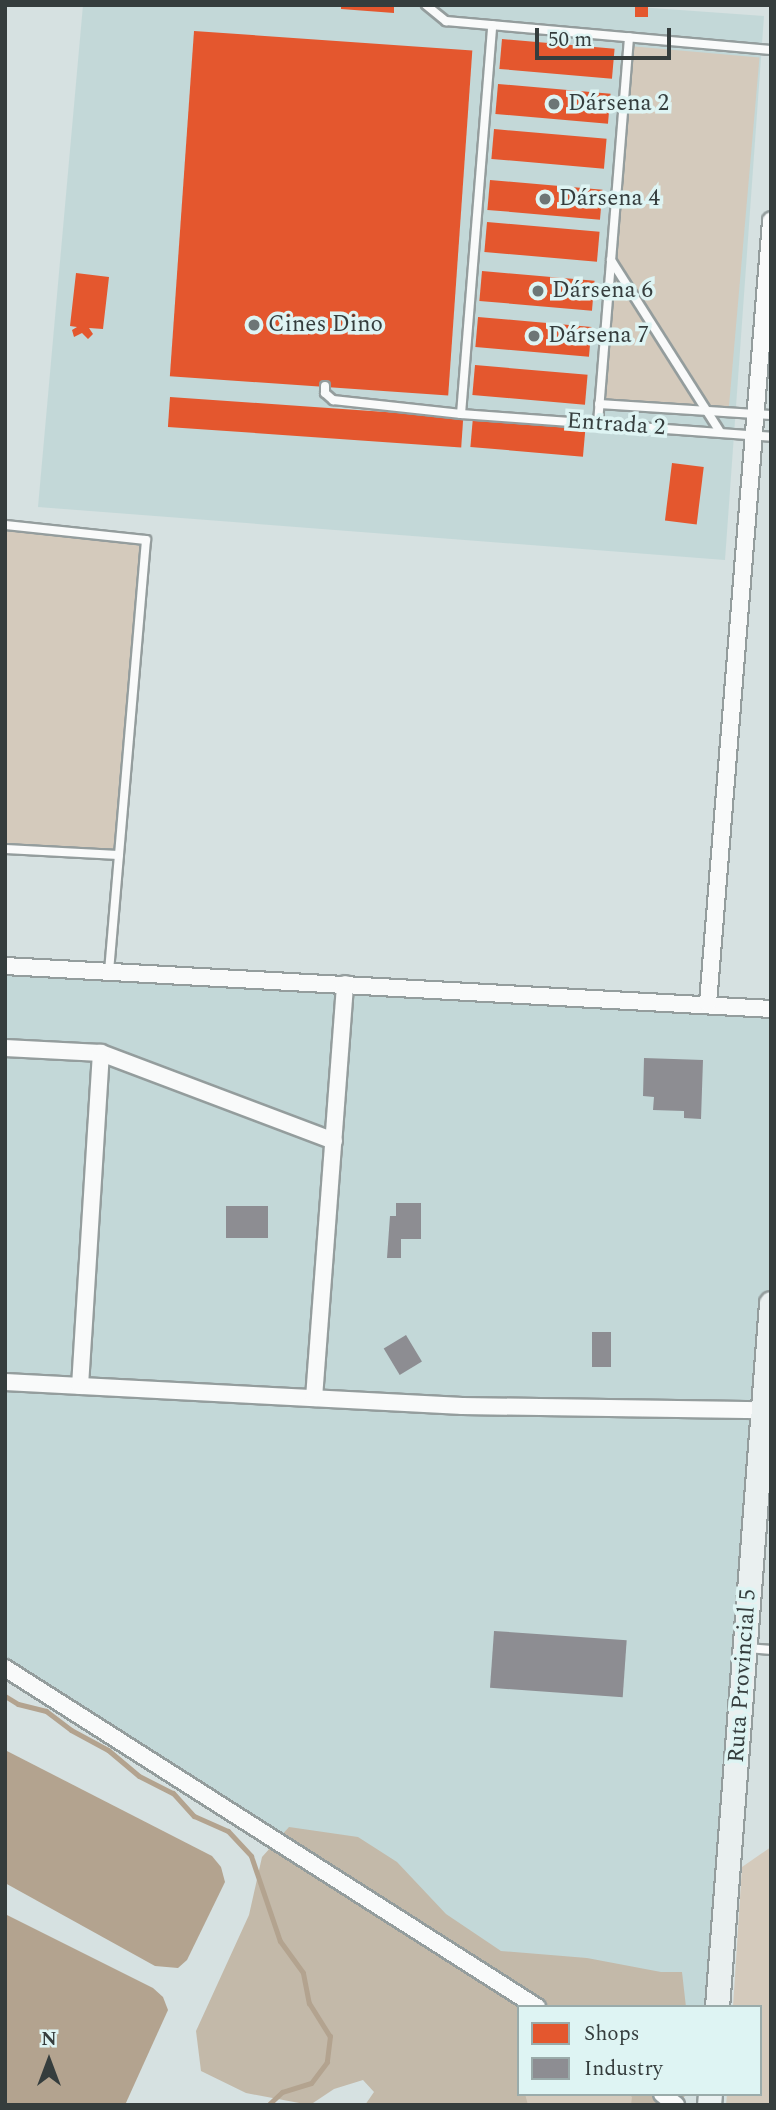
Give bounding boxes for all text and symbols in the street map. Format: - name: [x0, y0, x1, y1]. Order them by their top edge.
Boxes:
- scale bar: [538, 14, 674, 58]
- text: 50 m: [548, 24, 592, 56]
- place label: Dársena 2: [568, 90, 669, 118]
- marker: Dársena 2: [546, 96, 562, 112]
- place label: Dársena 4: [559, 185, 660, 213]
- marker: Dársena 4: [537, 191, 553, 207]
- place label: Dársena 6: [552, 277, 653, 305]
- marker: Dársena 6: [530, 283, 546, 299]
- place label: Cines Dino: [268, 311, 383, 339]
- marker: Cines Dino: [246, 317, 262, 333]
- place label: Dársena 7: [548, 322, 649, 350]
- marker: Dársena 7: [526, 328, 542, 344]
- street label: Entrada 2: [566, 408, 666, 442]
- street label: Ruta Provincial 5: [723, 1588, 763, 1764]
- legend: [517, 2005, 762, 2096]
- text: Shops: [584, 2018, 640, 2050]
- text: N: [41, 2025, 57, 2054]
- north arrow: [14, 2026, 84, 2096]
- text: Industry: [584, 2053, 663, 2085]

